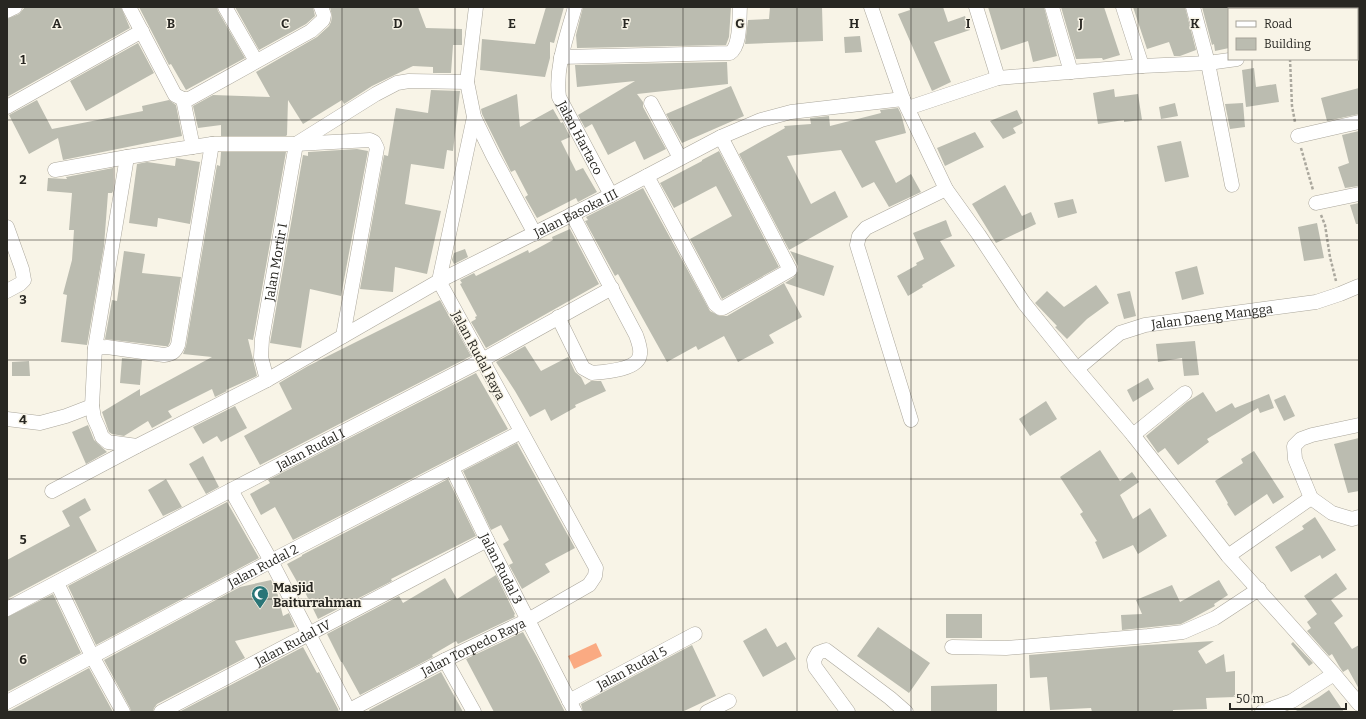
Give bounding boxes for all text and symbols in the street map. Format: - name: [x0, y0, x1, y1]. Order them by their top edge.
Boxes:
- legend: [1228, 8, 1358, 60]
- text: A: [52, 16, 62, 31]
- text: B: [167, 16, 175, 31]
- text: C: [281, 16, 289, 31]
- text: D: [393, 16, 403, 31]
- text: E: [508, 16, 516, 31]
- text: F: [622, 16, 630, 31]
- text: G: [735, 16, 745, 31]
- text: H: [849, 16, 859, 31]
- text: I: [966, 16, 971, 31]
- text: J: [1078, 16, 1084, 31]
- text: K: [1190, 16, 1200, 31]
- text: Road: [1264, 17, 1292, 31]
- text: Building: [1264, 37, 1311, 51]
- text: 1: [20, 52, 26, 67]
- street label: Jalan Hartaco: [554, 97, 606, 177]
- text: 2: [19, 172, 27, 187]
- street label: Jalan Basoka III: [530, 186, 621, 241]
- street label: Jalan Mortir I: [262, 222, 290, 303]
- text: 3: [19, 292, 27, 307]
- street label: Jalan Daeng Mangga: [1149, 301, 1274, 332]
- street label: Jalan Rudal Raya: [448, 307, 508, 402]
- text: 4: [19, 412, 27, 427]
- street label: Jalan Rudal I: [273, 426, 347, 474]
- street label: Jalan Rudal 3: [476, 530, 525, 607]
- text: 5: [19, 532, 27, 547]
- street label: Jalan Rudal 2: [225, 541, 301, 591]
- place label: Masjid Baiturrahman: [273, 580, 362, 610]
- mosque icon: Masjid Baiturrahman: [250, 584, 270, 609]
- street label: Jalan Torpedo Raya: [418, 615, 528, 680]
- street label: Jalan Rudal IV: [252, 617, 333, 669]
- street label: Jalan Rudal 5: [593, 643, 670, 693]
- text: 6: [19, 652, 27, 667]
- scale bar: [1230, 685, 1346, 711]
- text: 50 m: [1236, 692, 1265, 706]

